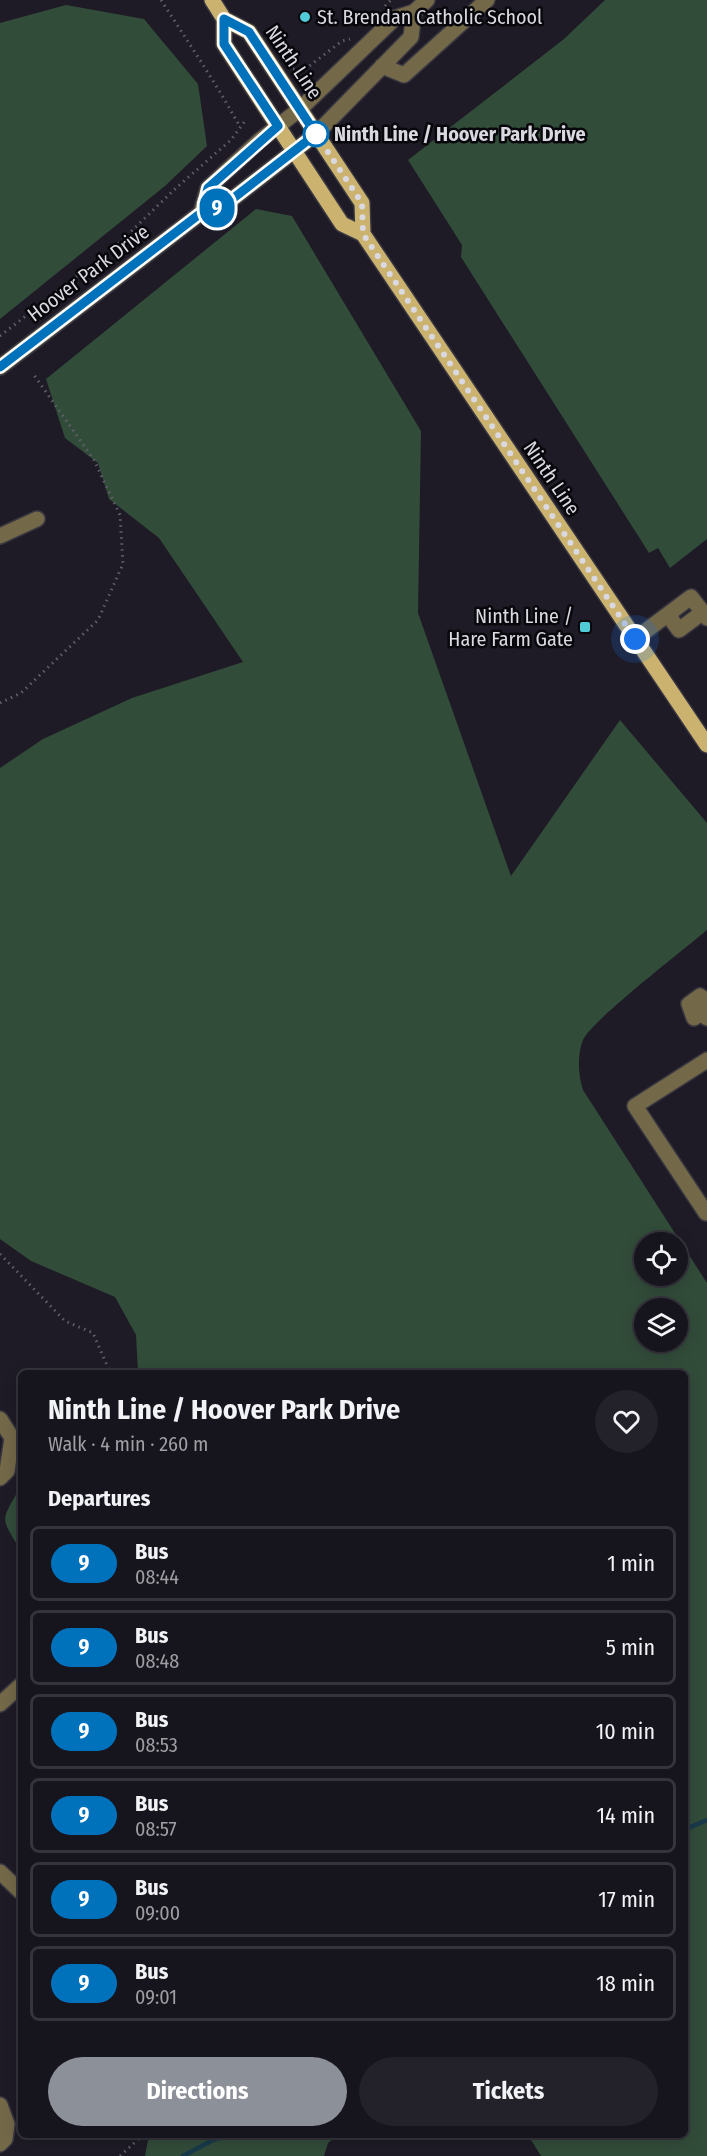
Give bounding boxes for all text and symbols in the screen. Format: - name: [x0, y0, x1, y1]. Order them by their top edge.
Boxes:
- place label: St. Brendan Catholic School: [317, 5, 542, 29]
- marker: St. Brendan Catholic School: [298, 10, 312, 24]
- street label: Ninth Line: [261, 21, 327, 103]
- marker: Ninth Line / Hoover Park Drive: [303, 121, 329, 147]
- place label: Ninth Line / Hoover Park Drive: [334, 122, 586, 146]
- line badge: 9: [198, 188, 236, 228]
- text: 9: [212, 195, 222, 221]
- street label: Hoover Park Drive: [22, 219, 154, 327]
- street label: Ninth Line: [519, 437, 585, 519]
- place label: Ninth Line / Hare Farm Gate: [448, 604, 573, 651]
- marker: Ninth Line / Hare Farm Gate: [578, 620, 592, 634]
- your location: [620, 624, 650, 654]
- map controls: [634, 1232, 688, 1352]
- button: locate: [634, 1232, 688, 1286]
- button: layers: [634, 1298, 688, 1352]
- button: heart: [595, 1390, 658, 1453]
- text: Ninth Line / Hoover Park Drive: [48, 1393, 400, 1426]
- text: Walk · 4 min · 260 m: [48, 1432, 208, 1456]
- text: Departures: [48, 1485, 150, 1512]
- text: Bus: [135, 1538, 168, 1565]
- text: 9: [79, 1550, 89, 1576]
- text: 1 min: [607, 1550, 655, 1577]
- text: 08:44: [135, 1565, 179, 1589]
- text: Bus: [135, 1622, 168, 1649]
- text: 9: [79, 1634, 89, 1660]
- text: 5 min: [606, 1634, 655, 1661]
- text: 08:48: [135, 1649, 179, 1673]
- text: Bus: [135, 1706, 168, 1733]
- text: 9: [79, 1718, 89, 1744]
- text: 10 min: [596, 1718, 655, 1745]
- text: 08:53: [135, 1733, 178, 1757]
- text: Bus: [135, 1790, 168, 1817]
- text: 9: [79, 1802, 89, 1828]
- text: 14 min: [597, 1802, 655, 1829]
- text: 08:57: [135, 1817, 177, 1841]
- text: Bus: [135, 1874, 168, 1901]
- text: 9: [79, 1886, 89, 1912]
- text: 17 min: [598, 1886, 655, 1913]
- text: 09:00: [135, 1901, 180, 1925]
- text: Bus: [135, 1958, 168, 1985]
- text: 9: [79, 1970, 89, 1996]
- text: 18 min: [596, 1970, 655, 1997]
- text: 09:01: [135, 1985, 177, 2009]
- button: Directions: [48, 2057, 347, 2126]
- button: Tickets: [359, 2057, 658, 2126]

